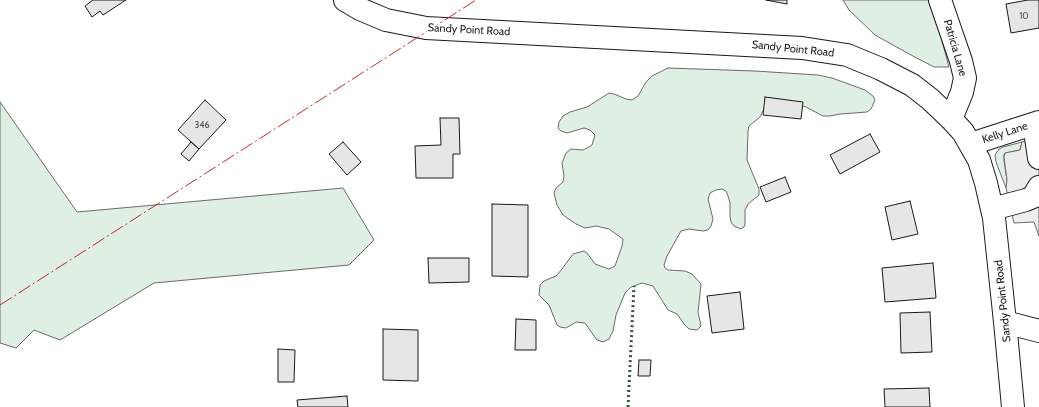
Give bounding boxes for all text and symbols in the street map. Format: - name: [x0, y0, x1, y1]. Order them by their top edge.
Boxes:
- house number: 10: [1019, 11, 1029, 21]
- street label: Patricia Lane: [941, 18, 969, 78]
- street label: Sandy Point Road: [427, 21, 511, 39]
- street label: Sandy Point Road: [751, 38, 835, 60]
- street label: Kelly Lane: [981, 119, 1029, 147]
- house number: 346: [194, 120, 210, 130]
- street label: Sandy Point Road: [992, 259, 1014, 343]

